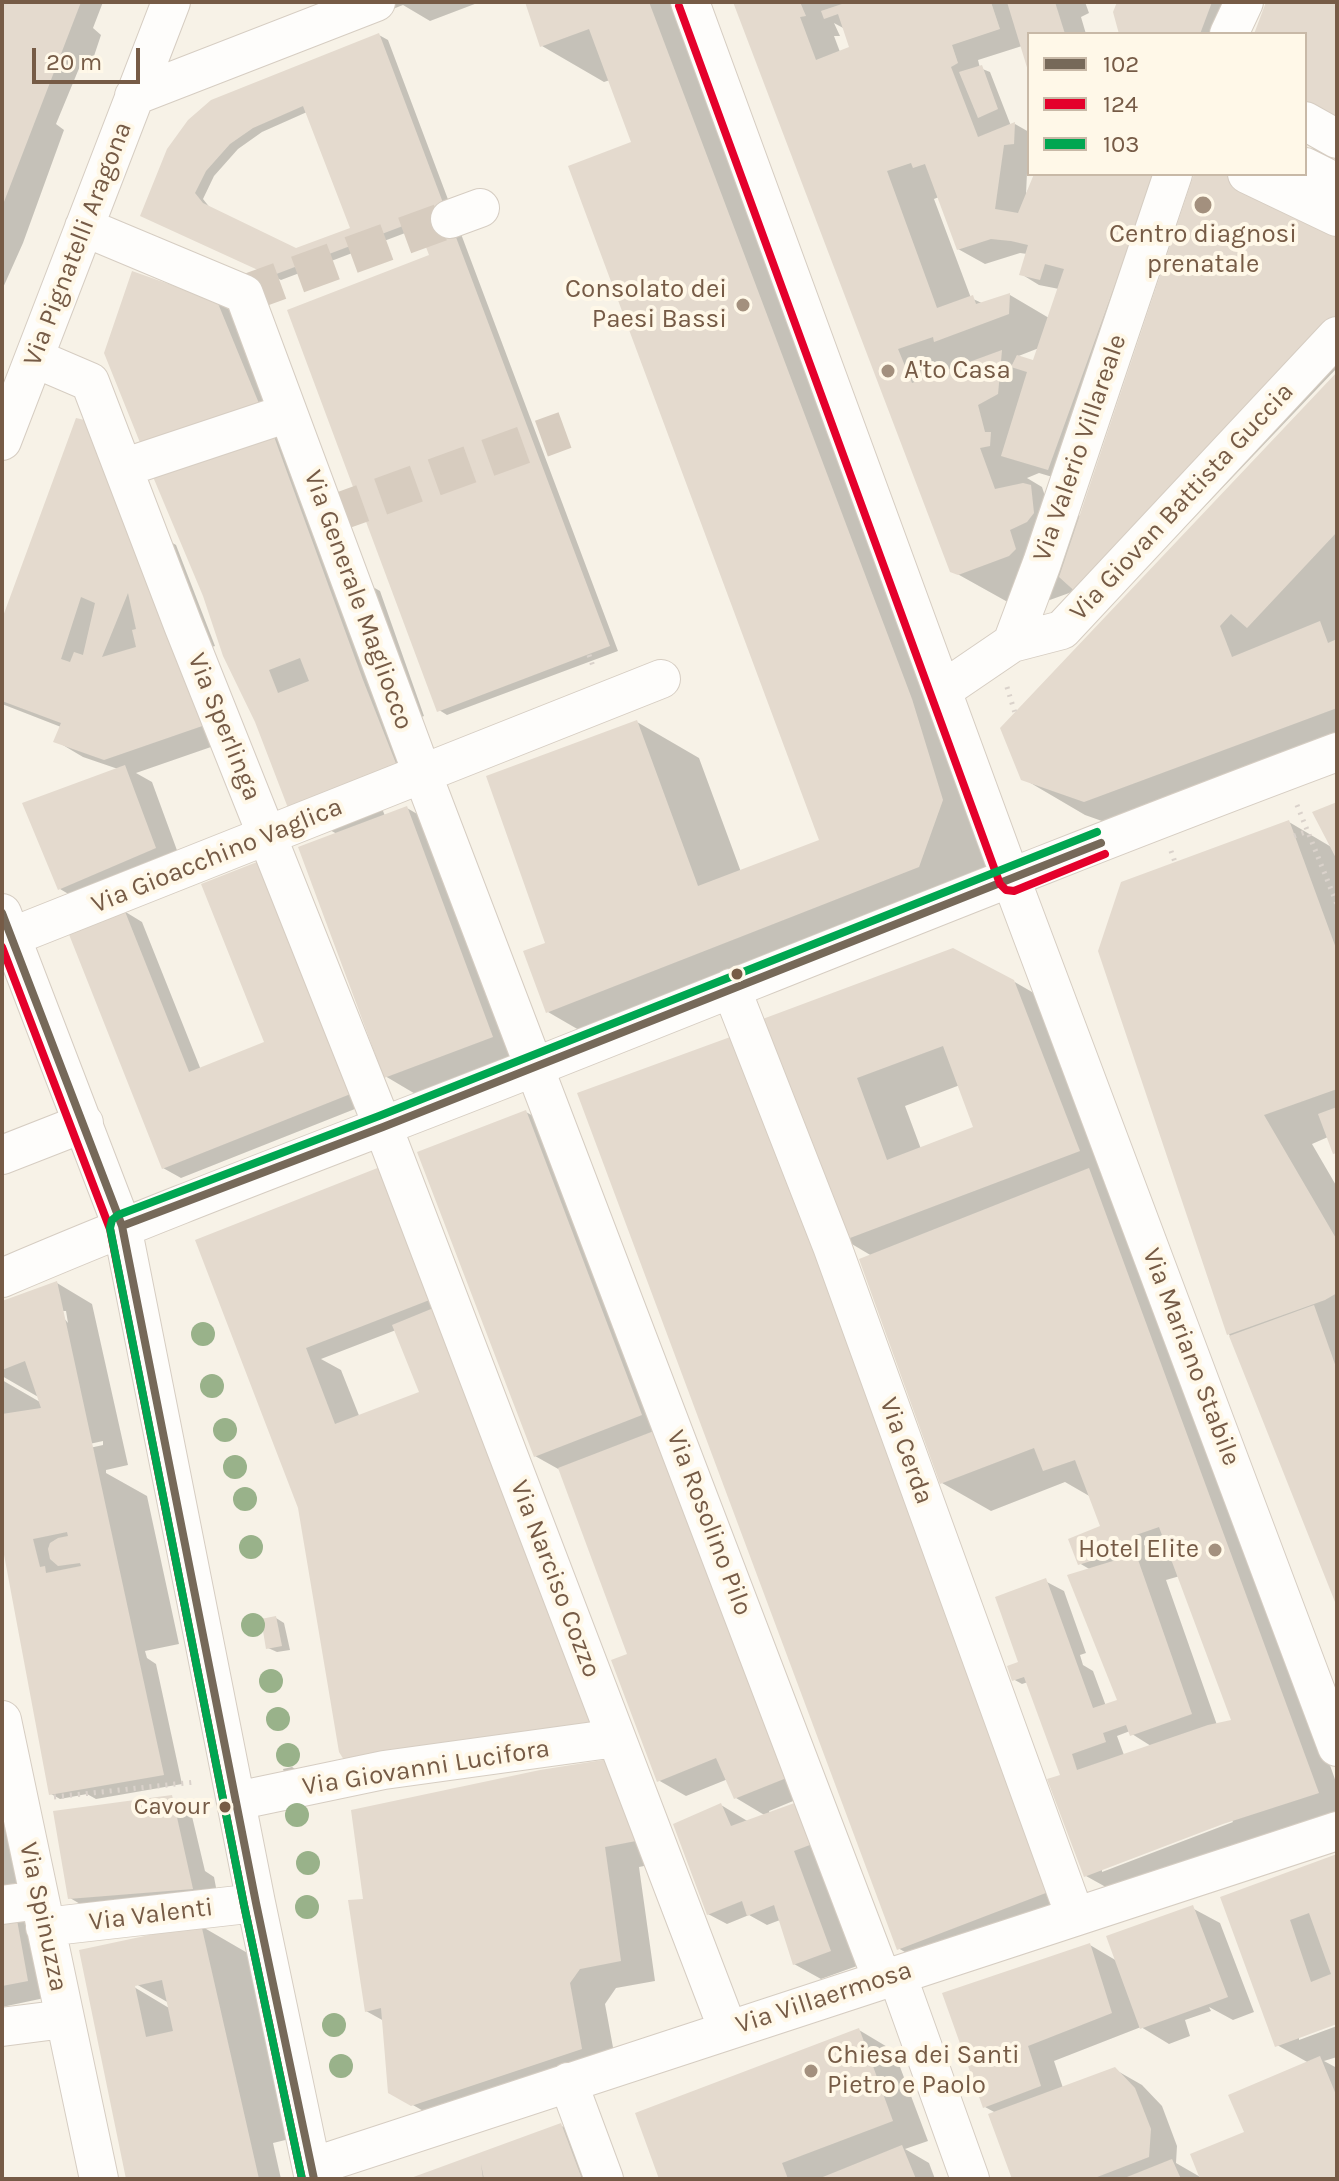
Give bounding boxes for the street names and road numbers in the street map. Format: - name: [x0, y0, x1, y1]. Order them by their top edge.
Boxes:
- street label: Via Pignatelli Aragona: [17, 118, 139, 370]
- street label: Via Valerio Villareale: [1026, 330, 1134, 566]
- street label: Via Giovan Battista Guccia: [1064, 377, 1300, 627]
- street label: Via Generale Magliocco: [297, 466, 419, 734]
- street label: Via Sperlinga: [180, 649, 268, 805]
- street label: Via Gioacchino Vaglica: [87, 791, 347, 921]
- street label: Via Mariano Stabile: [1135, 1244, 1247, 1470]
- street label: Via Cerda: [872, 1393, 940, 1509]
- street label: Via Rosolino Pilo: [659, 1426, 759, 1620]
- street label: Via Narciso Cozzo: [503, 1476, 607, 1682]
- street label: Via Giovanni Lucifora: [300, 1733, 552, 1803]
- street label: Via Spinuzza: [12, 1839, 74, 1995]
- street label: Via Valenti: [87, 1892, 215, 1938]
- street label: Via Villaermosa: [732, 1955, 916, 2041]

